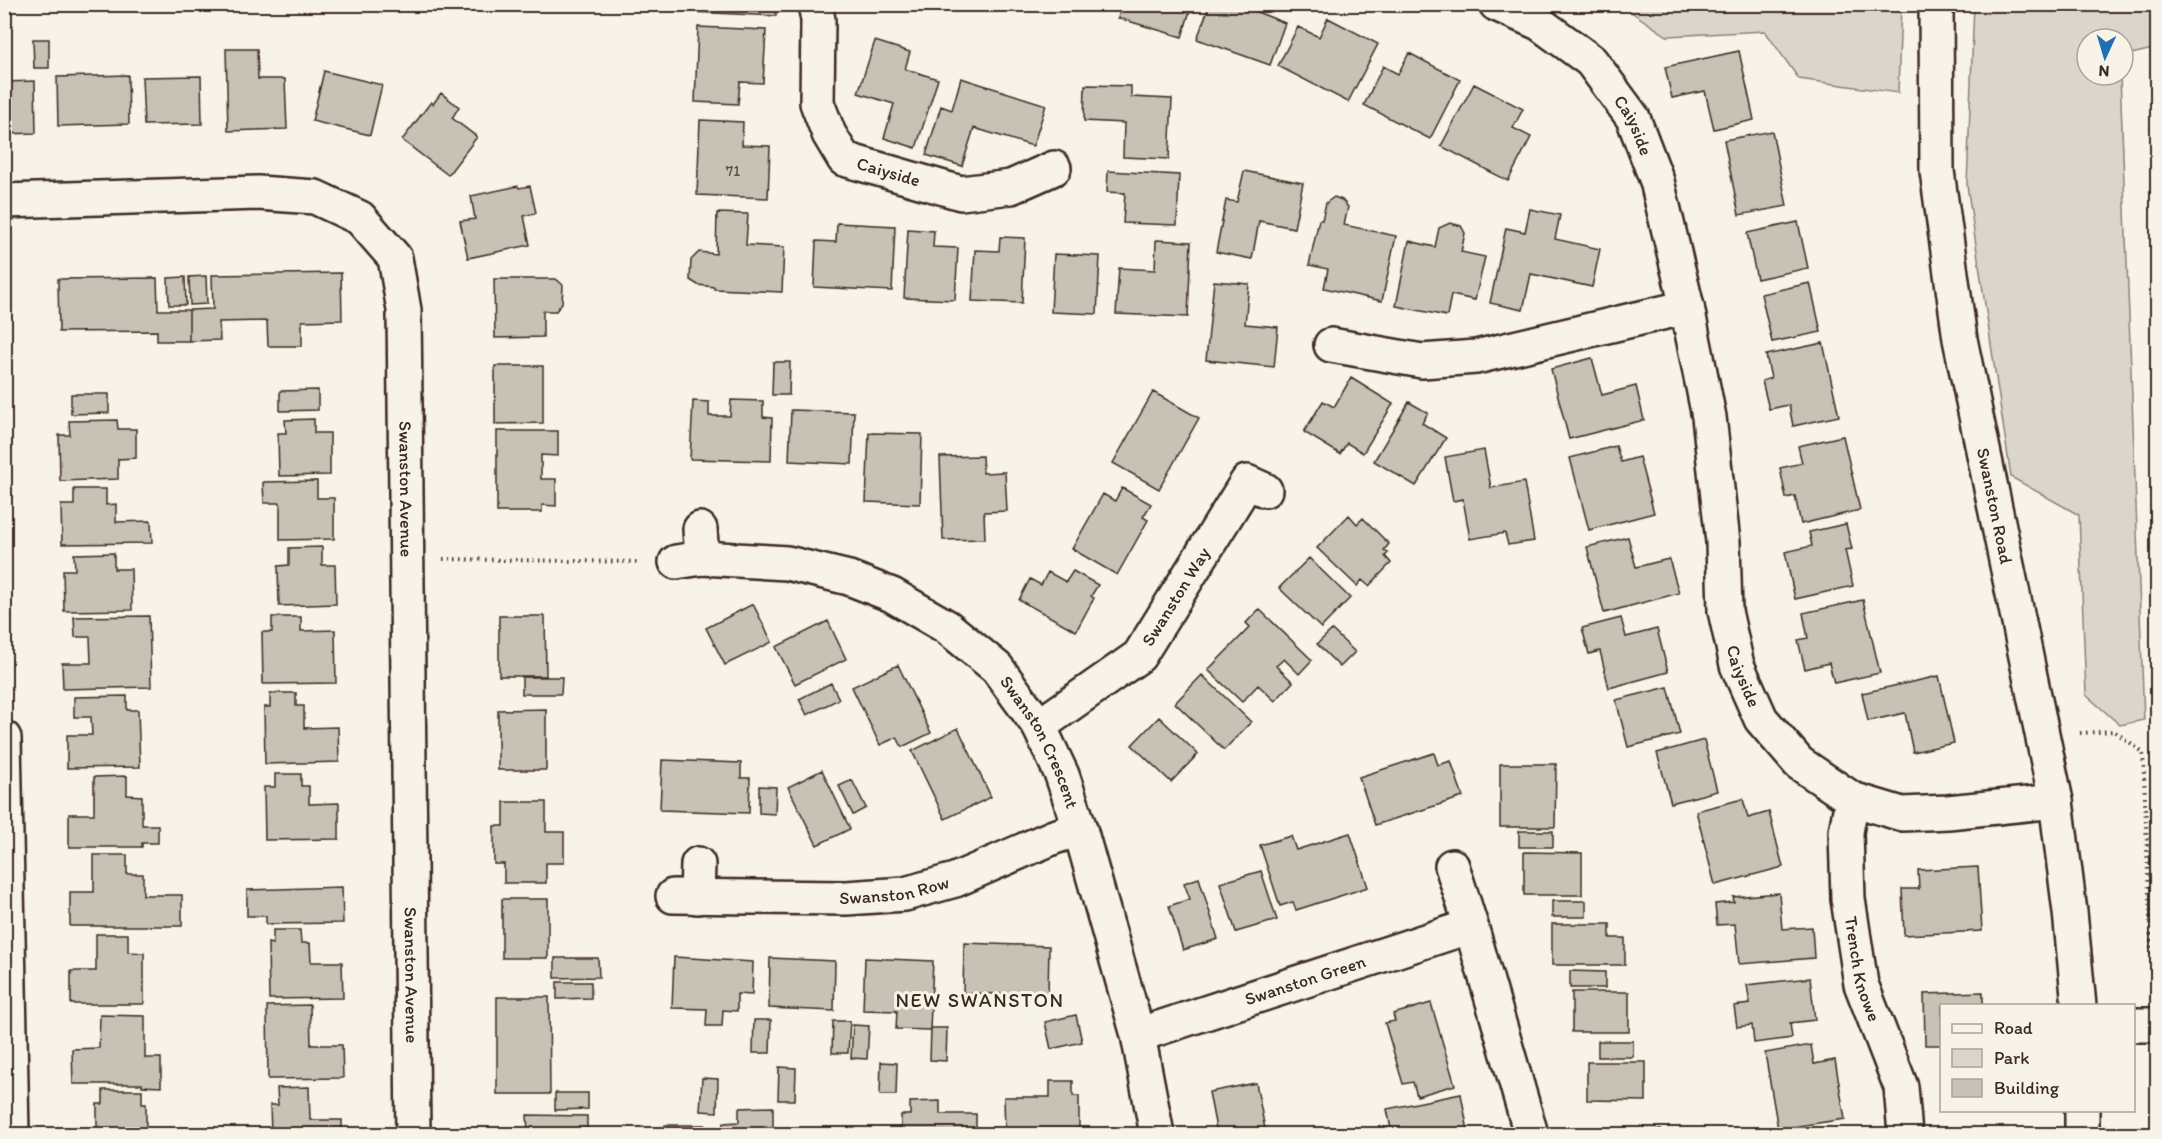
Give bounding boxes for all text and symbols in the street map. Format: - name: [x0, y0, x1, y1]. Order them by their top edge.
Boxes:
- north arrow: [2075, 27, 2135, 87]
- text: N: [2098, 62, 2110, 81]
- street label: Caiyside: [1609, 91, 1657, 159]
- street label: Caiyside: [854, 152, 923, 192]
- house number: 71: [726, 162, 740, 180]
- street label: Swanston Avenue: [394, 421, 418, 557]
- street label: Swanston Road: [1972, 446, 2018, 566]
- street label: Swanston Way: [1137, 543, 1215, 650]
- street label: Caiyside: [1722, 643, 1765, 711]
- street label: Swanston Crescent: [995, 671, 1083, 812]
- street label: Swanston Row: [839, 871, 952, 909]
- street label: Swanston Avenue: [400, 907, 423, 1043]
- street label: Trench Knowe: [1840, 915, 1885, 1025]
- street label: Swanston Green: [1242, 950, 1369, 1010]
- district label: NEW SWANSTON: [896, 988, 1064, 1012]
- legend: [1940, 1004, 2135, 1112]
- text: Road: [1994, 1017, 2033, 1039]
- text: Park: [1994, 1047, 2029, 1069]
- text: Building: [1994, 1077, 2060, 1099]

